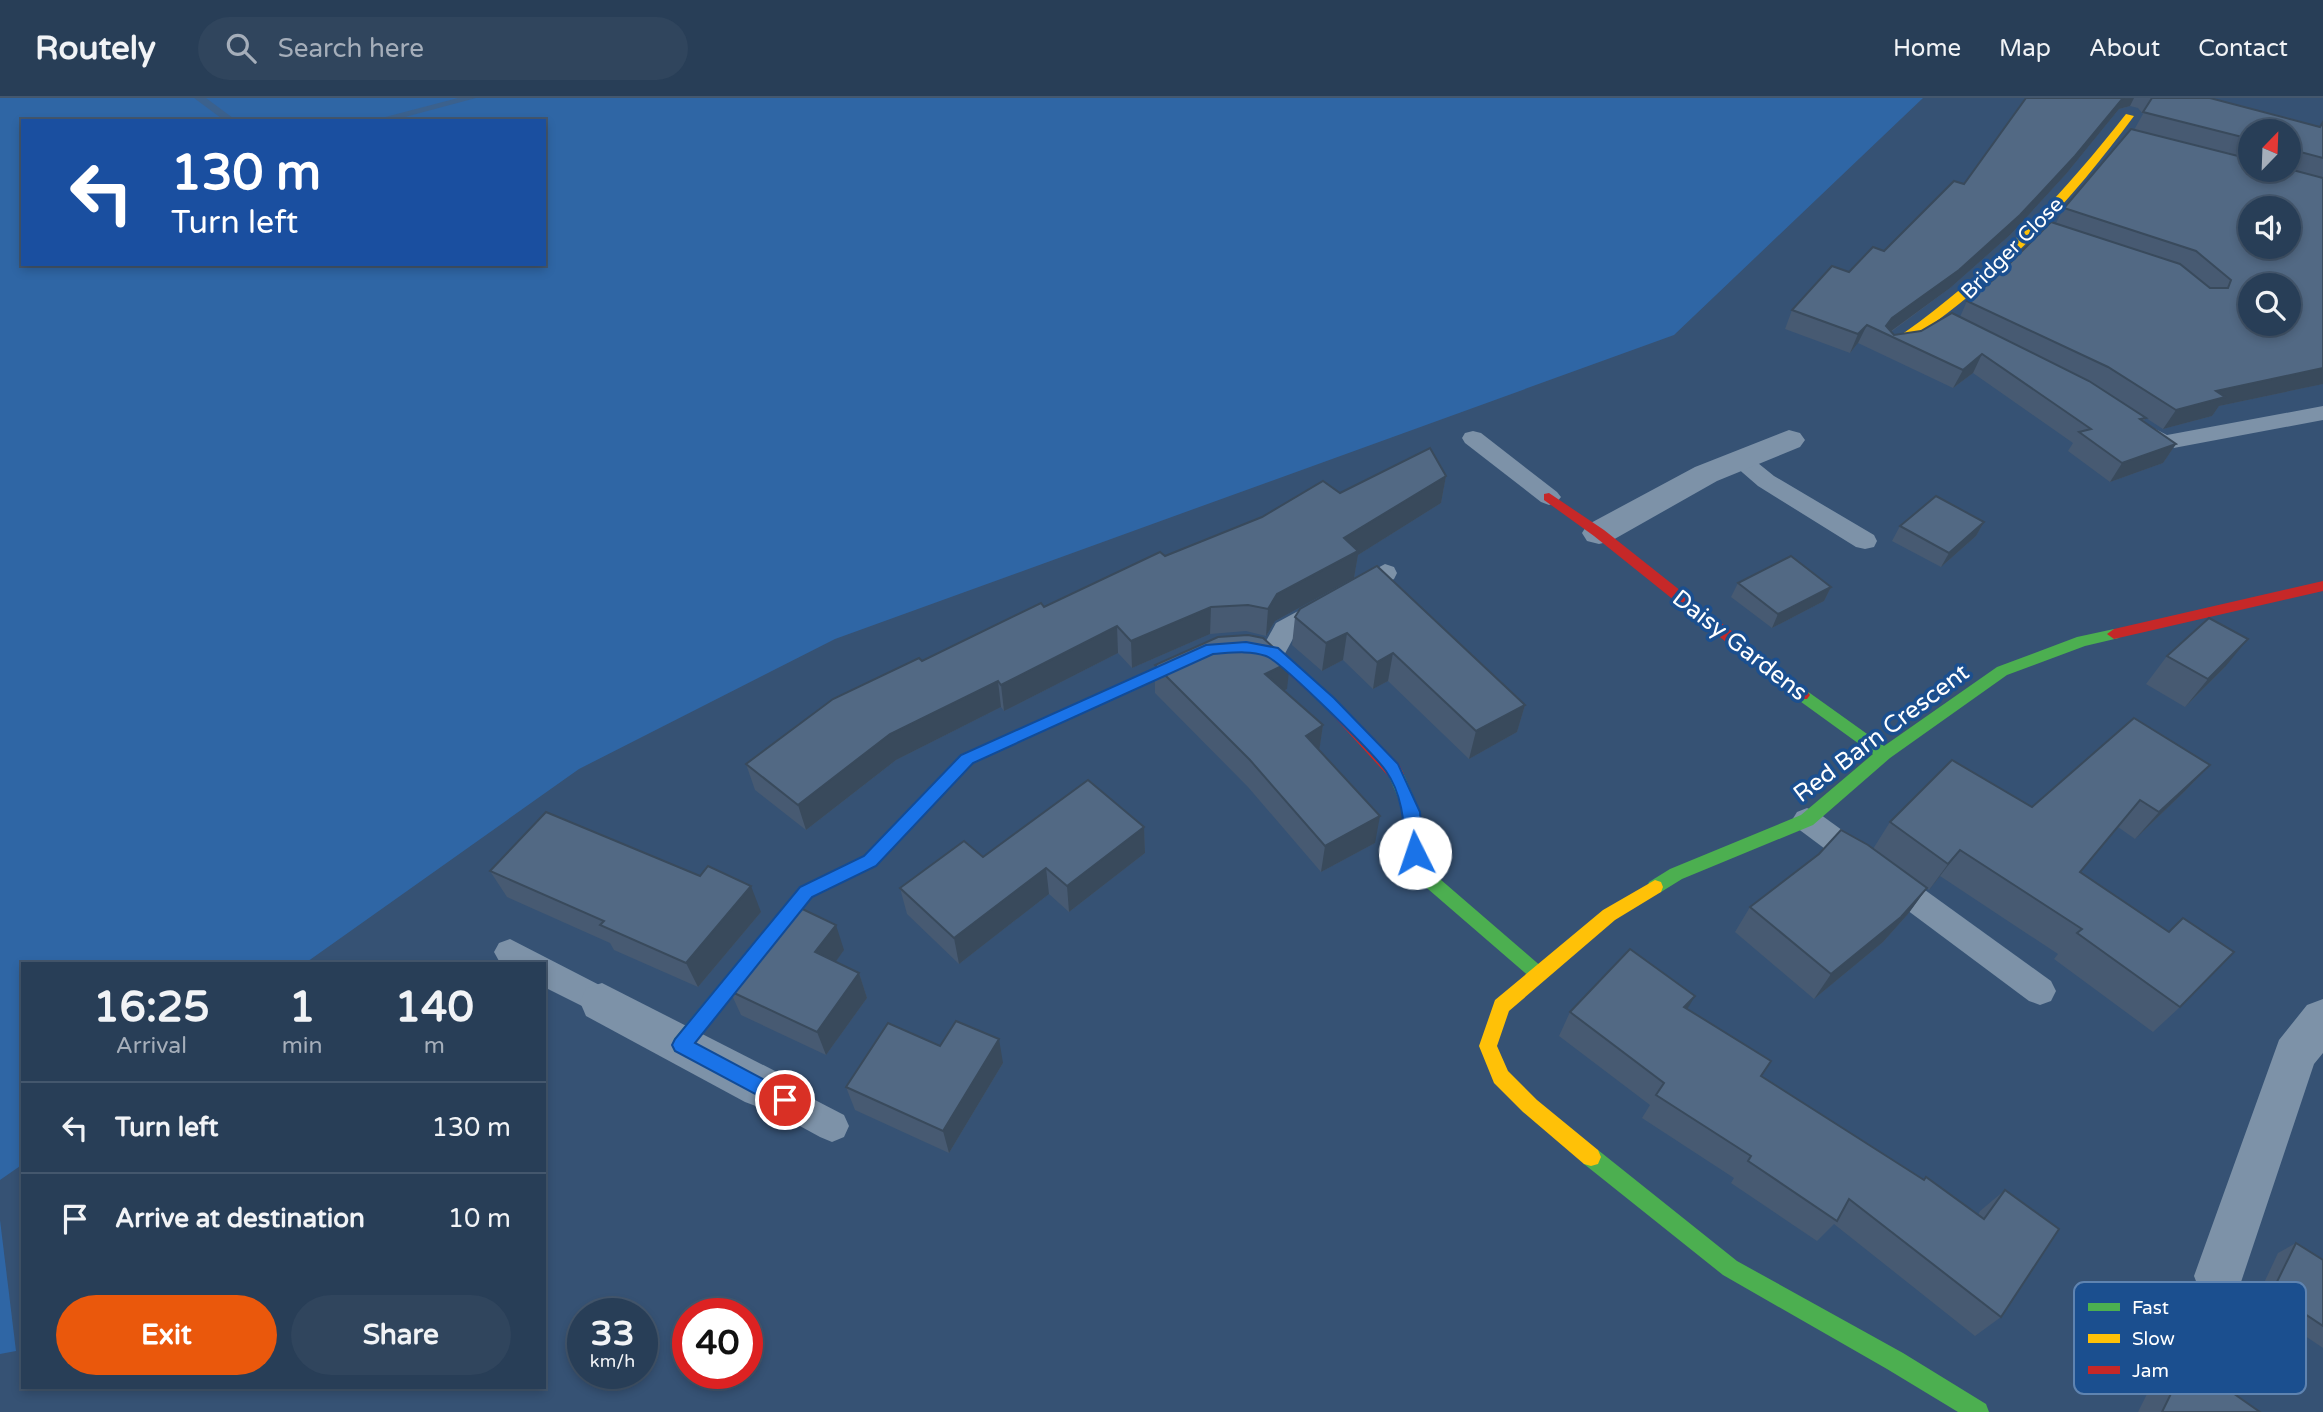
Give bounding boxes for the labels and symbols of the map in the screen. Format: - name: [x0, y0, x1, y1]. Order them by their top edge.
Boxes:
- north arrow: [2238, 119, 2301, 182]
- street label: Bridger Close: [1956, 192, 2069, 305]
- street label: Daisy Gardens: [1666, 584, 1813, 707]
- street label: Red Barn Crescent: [1788, 658, 1975, 809]
- position arrow: [1378, 816, 1452, 890]
- pin: [755, 1070, 815, 1130]
- legend: [2074, 1282, 2306, 1394]
- text: Fast: [2132, 1297, 2169, 1319]
- speed limit sign: 40: [672, 1298, 763, 1389]
- text: Slow: [2132, 1328, 2175, 1350]
- text: Jam: [2132, 1360, 2169, 1382]

